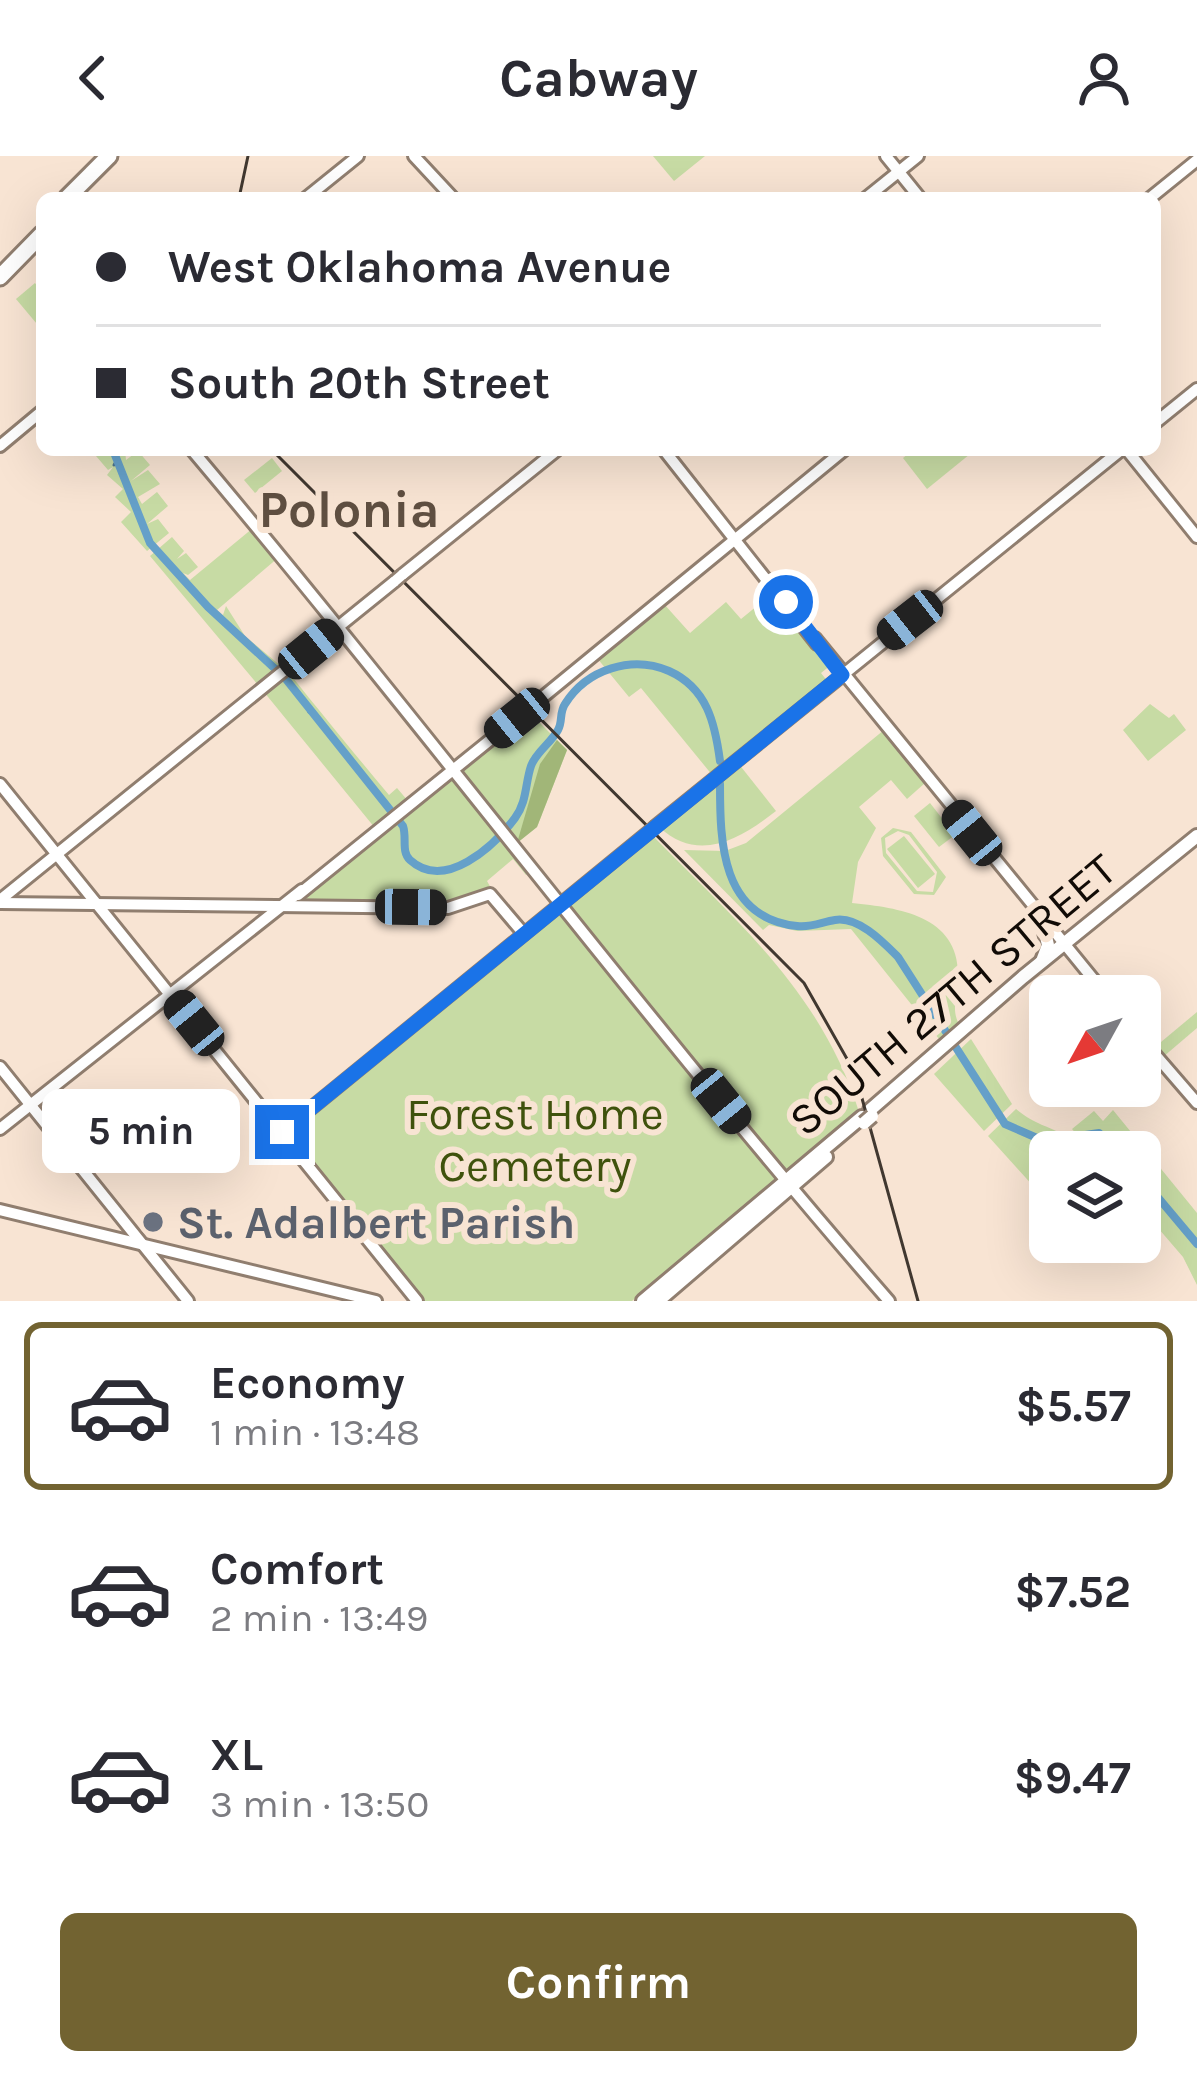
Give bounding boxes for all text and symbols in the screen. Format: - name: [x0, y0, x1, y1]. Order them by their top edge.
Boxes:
- icon: back: [60, 45, 126, 111]
- icon: person: [1071, 45, 1137, 111]
- text: Cabway: [499, 46, 698, 110]
- text: West Oklahoma Avenue: [168, 241, 671, 293]
- text: South 20th Street: [168, 357, 550, 409]
- district label: Polonia: [258, 480, 440, 540]
- route start: [759, 575, 813, 629]
- car: [871, 584, 949, 656]
- car: [272, 612, 350, 686]
- car: [478, 681, 556, 755]
- car: [935, 794, 1009, 872]
- street label: SOUTH 27TH STREET: [779, 843, 1127, 1146]
- car: [375, 888, 447, 926]
- north arrow: [1029, 975, 1161, 1107]
- map controls: [1029, 975, 1161, 1263]
- car: [157, 984, 231, 1062]
- car: [684, 1062, 758, 1140]
- park label: Forest Home Cemetery: [406, 1088, 664, 1193]
- callout: 5 min: [42, 1090, 240, 1174]
- route end: [255, 1105, 309, 1159]
- text: 5 min: [88, 1108, 194, 1154]
- button: layers: [1029, 1131, 1161, 1263]
- place label: St. Adalbert Parish: [177, 1197, 575, 1249]
- marker: St. Adalbert Parish: [140, 1209, 166, 1235]
- icon: car: [66, 1352, 174, 1460]
- text: Economy: [210, 1357, 405, 1409]
- text: $5.57: [1016, 1380, 1131, 1432]
- text: 1 min · 13:48: [210, 1409, 420, 1455]
- icon: car: [66, 1538, 174, 1646]
- text: Comfort: [210, 1543, 384, 1595]
- text: $7.52: [1015, 1566, 1131, 1618]
- text: 2 min · 13:49: [210, 1595, 428, 1641]
- icon: car: [66, 1724, 174, 1832]
- text: XL: [210, 1729, 263, 1781]
- text: $9.47: [1014, 1752, 1131, 1804]
- text: 3 min · 13:50: [210, 1781, 430, 1827]
- button: Confirm: [60, 1913, 1137, 2051]

